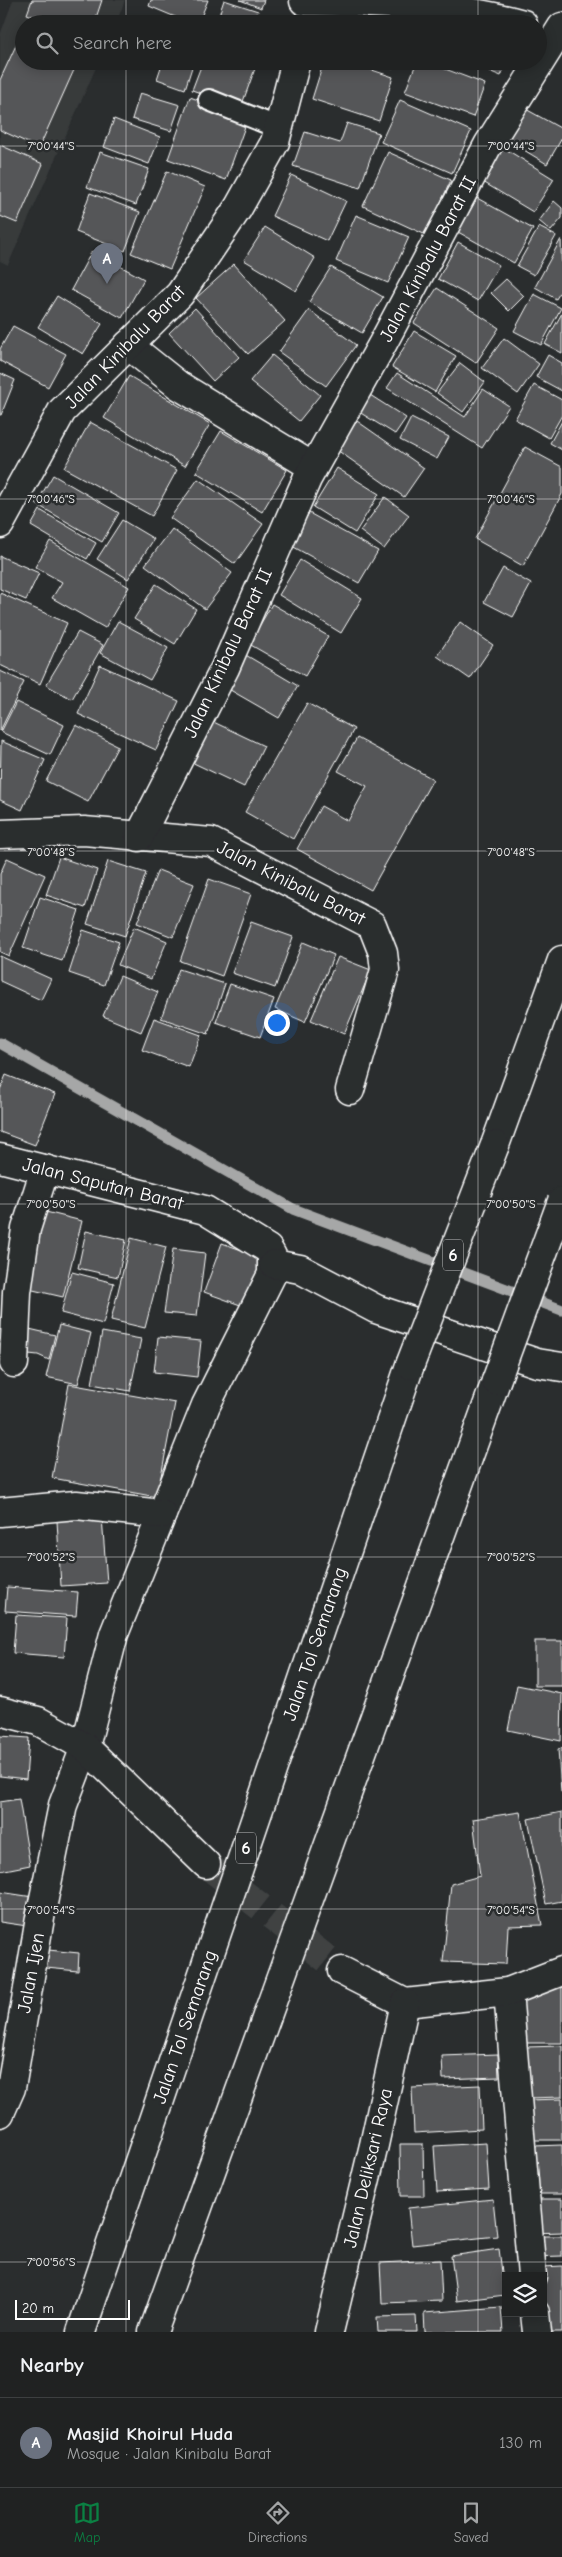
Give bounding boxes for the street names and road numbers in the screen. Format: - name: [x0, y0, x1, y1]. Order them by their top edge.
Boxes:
- street label: Jalan Kinibalu Barat II: [375, 172, 481, 346]
- street label: Jalan Kinibalu Barat: [60, 280, 190, 413]
- street label: Jalan Kinibalu Barat II: [179, 565, 277, 741]
- street label: Jalan Kinibalu Barat: [213, 836, 369, 930]
- street label: Jalan Saputan Barat: [20, 1153, 186, 1215]
- road number: 6: [443, 1240, 463, 1270]
- street label: Jalan Tol Semarang: [278, 1564, 352, 1724]
- road number: 6: [236, 1832, 256, 1864]
- street label: Jalan Ijen: [13, 1931, 49, 2015]
- street label: Jalan Tol Semarang: [148, 1947, 222, 2107]
- street label: Jalan Deliksari Raya: [339, 2086, 397, 2250]

